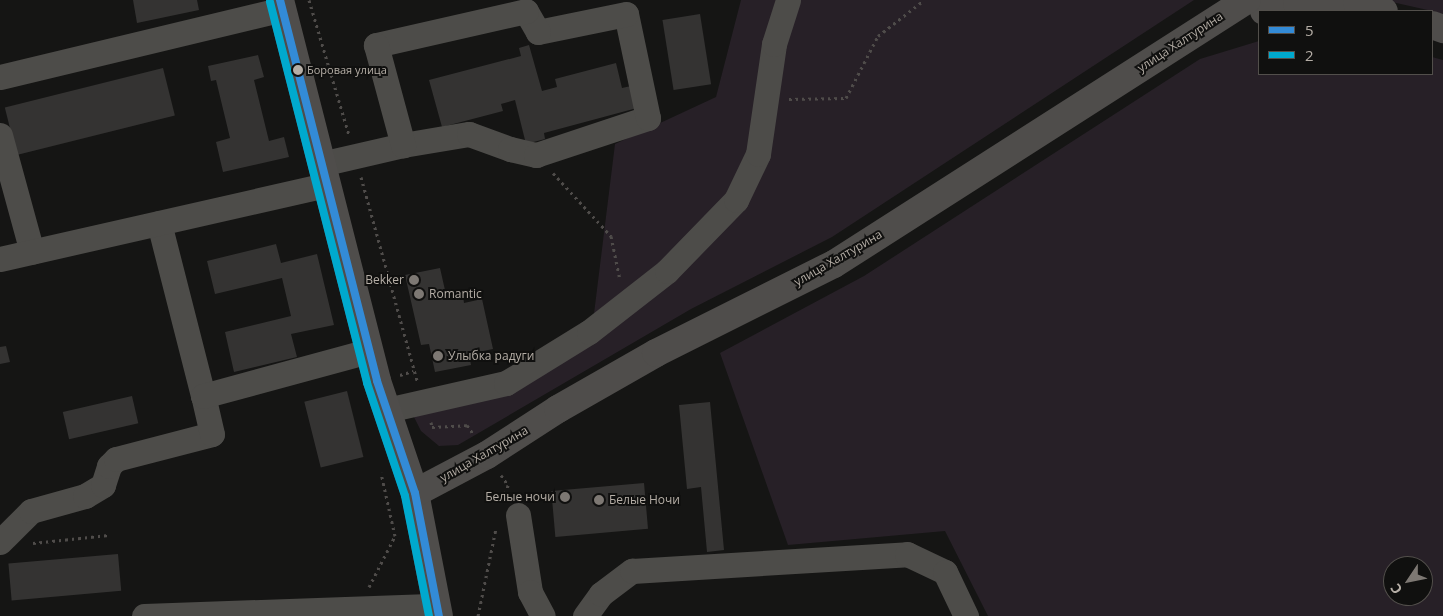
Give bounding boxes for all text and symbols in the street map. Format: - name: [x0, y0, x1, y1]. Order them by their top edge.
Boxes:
- street label: улица Халтурина: [1134, 9, 1226, 75]
- legend: [1258, 10, 1433, 75]
- text: 5: [1305, 20, 1314, 40]
- text: 2: [1305, 45, 1314, 65]
- place label: Боровая улица: [307, 63, 387, 77]
- marker: Боровая улица: [293, 65, 303, 75]
- street label: улица Халтурина: [791, 227, 885, 289]
- place label: Bekker: [365, 273, 404, 287]
- marker: Bekker: [408, 274, 420, 286]
- place label: Romantic: [429, 287, 482, 301]
- marker: Romantic: [413, 288, 425, 300]
- place label: Улыбка радуги: [448, 349, 534, 363]
- marker: Улыбка радуги: [432, 350, 444, 362]
- street label: улица Халтурина: [437, 423, 531, 485]
- place label: Белые ночи: [485, 490, 555, 504]
- marker: Белые ночи: [559, 491, 571, 503]
- place label: Белые Ночи: [609, 493, 680, 507]
- marker: Белые Ночи: [593, 494, 605, 506]
- north arrow: [1383, 556, 1433, 606]
- text: С: [1386, 580, 1406, 598]

